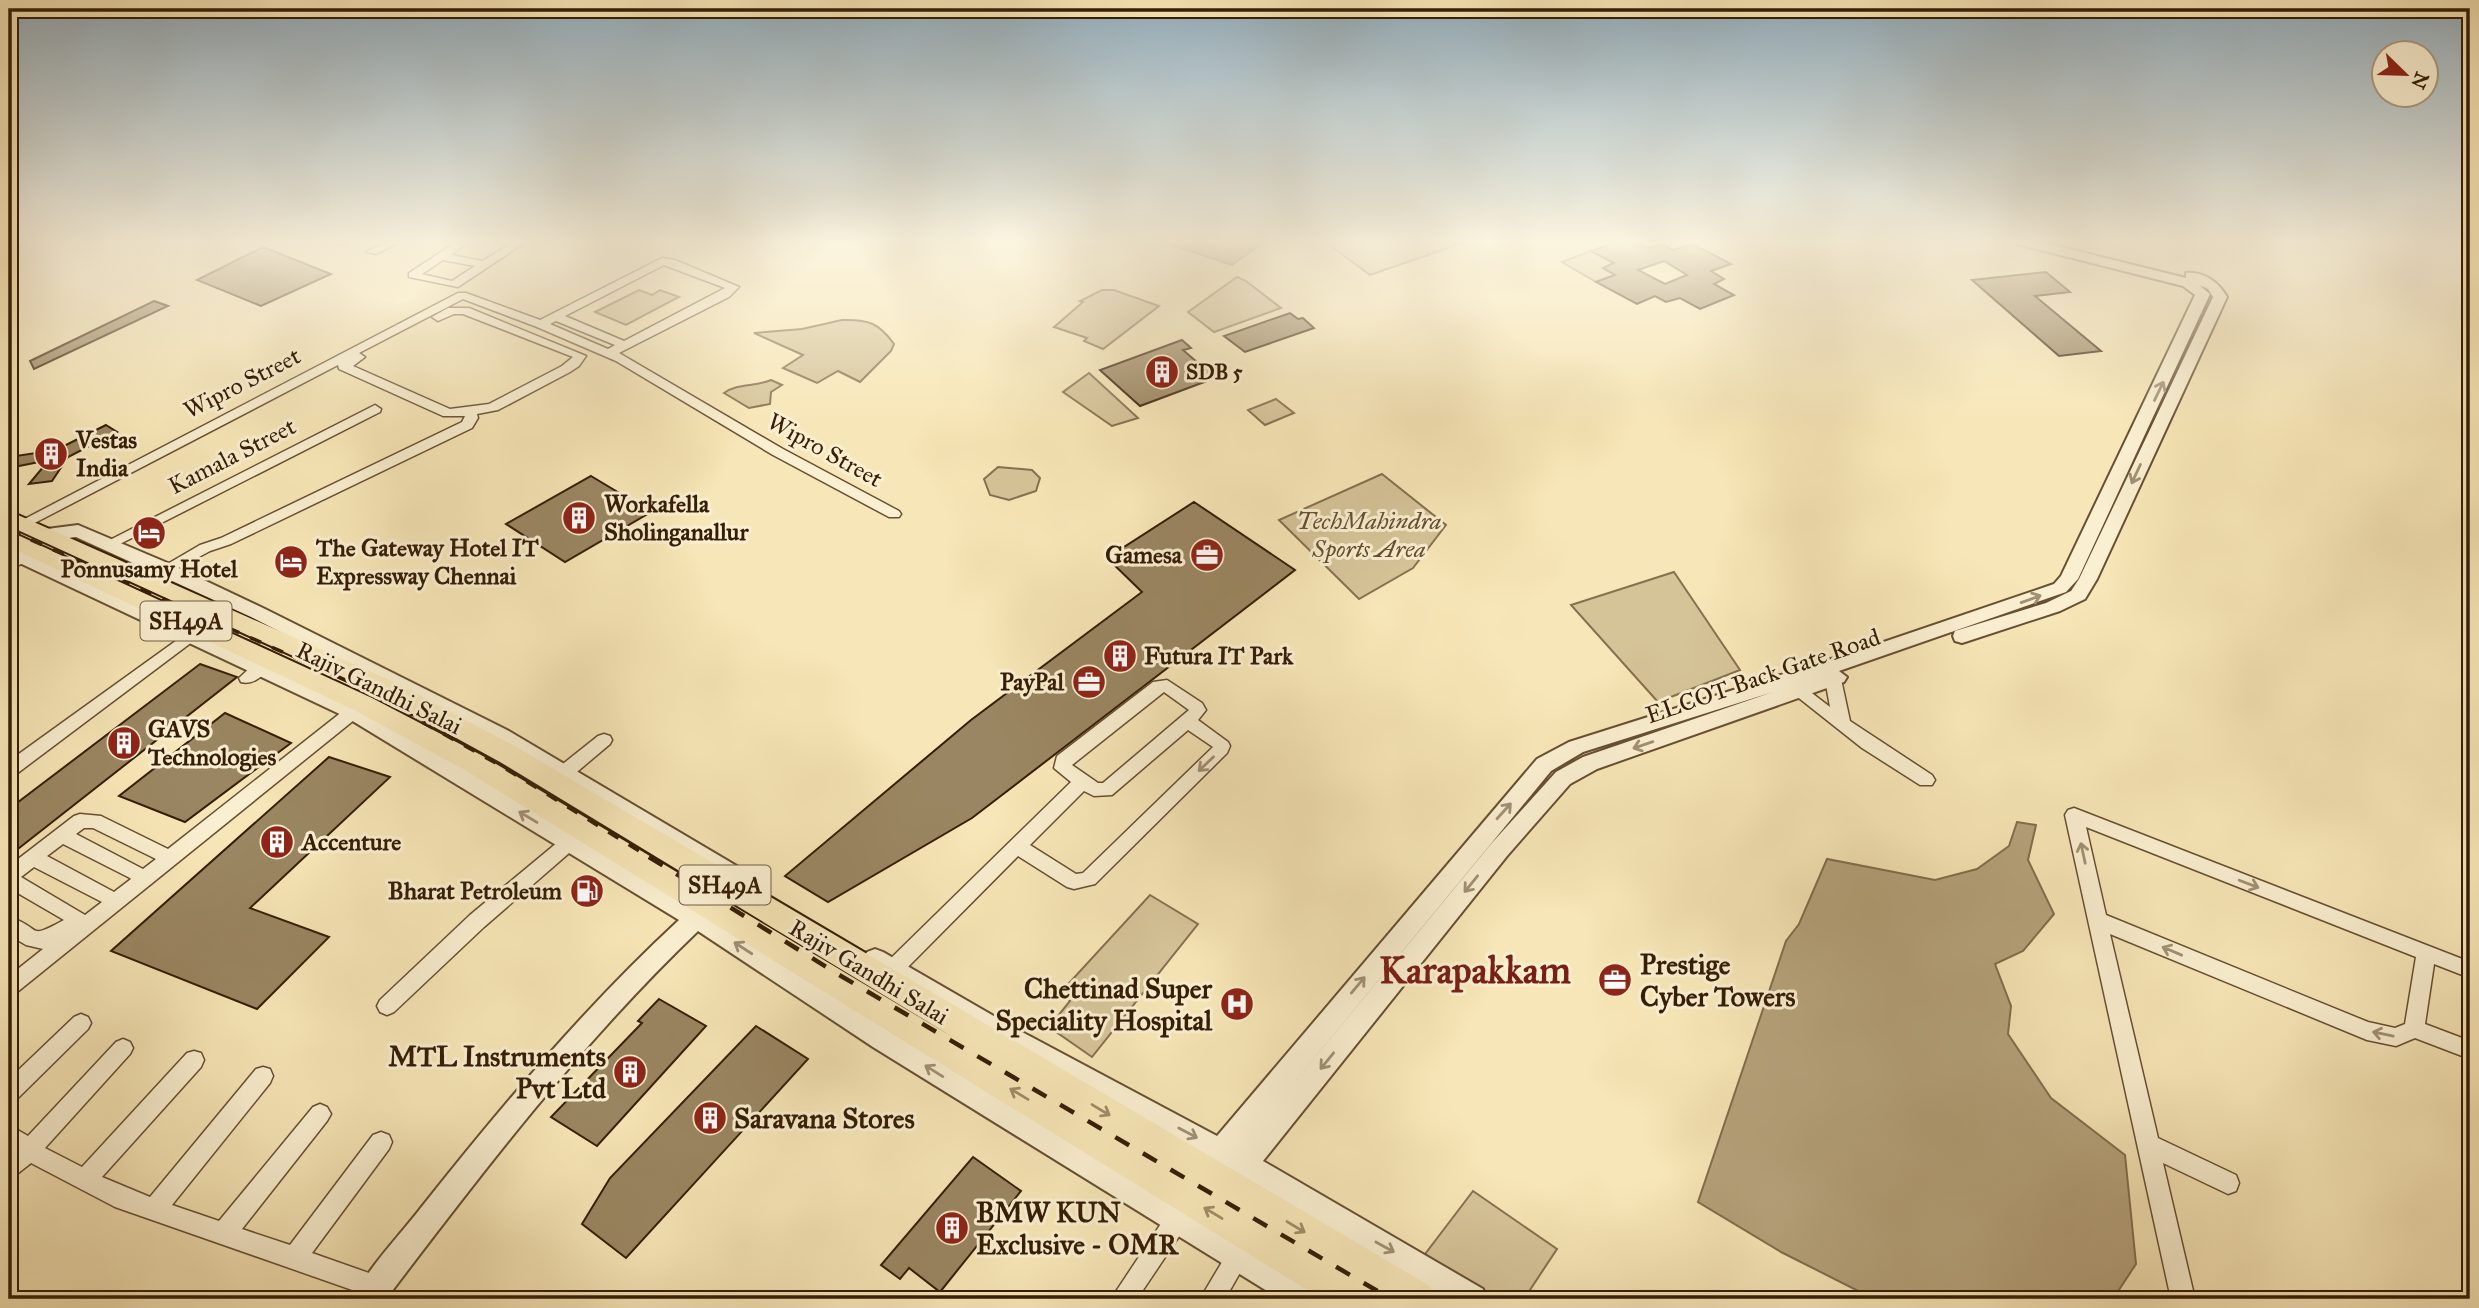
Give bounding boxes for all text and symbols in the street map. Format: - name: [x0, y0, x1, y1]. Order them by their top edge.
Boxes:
- north arrow: [2370, 38, 2440, 108]
- text: N: [2406, 69, 2434, 92]
- street label: Wipro Street: [179, 341, 306, 425]
- building icon: SDB 5: [1143, 353, 1181, 391]
- place label: SDB 5: [1186, 359, 1243, 385]
- one-way arrow: [2152, 381, 2166, 402]
- street label: Wipro Street: [762, 406, 888, 494]
- street label: Kamala Street: [163, 411, 301, 501]
- place label: Vestas India: [75, 425, 137, 483]
- building icon: Vestas India: [32, 435, 70, 473]
- one-way arrow: [2128, 463, 2142, 484]
- place label: Workafella Sholinganallur: [604, 489, 749, 547]
- building icon: Workafella Sholinganallur: [560, 499, 598, 537]
- park label: TechMahindra Sports Area: [1297, 506, 1441, 564]
- hotel icon: Ponnusamy Hotel: [130, 514, 168, 552]
- place label: The Gateway Hotel IT Expressway Chennai: [315, 533, 539, 591]
- office icon: Gamesa: [1188, 536, 1226, 574]
- place label: Gamesa: [1105, 540, 1183, 570]
- hotel icon: The Gateway Hotel IT Expressway Chennai: [272, 543, 310, 581]
- place label: Ponnusamy Hotel: [61, 554, 238, 584]
- one-way arrow: [2019, 591, 2041, 604]
- road number: SH49A: [140, 601, 232, 640]
- street label: ELCOT Back Gate Road: [1642, 622, 1884, 730]
- street label: Rajiv Gandhi Salai: [291, 635, 467, 741]
- building icon: Futura IT Park: [1101, 637, 1139, 675]
- place label: Futura IT Park: [1144, 641, 1294, 671]
- office icon: PayPal: [1070, 663, 1108, 701]
- place label: PayPal: [1000, 667, 1065, 697]
- place label: GAVS Technologies: [147, 714, 276, 772]
- building icon: GAVS Technologies: [105, 724, 143, 762]
- one-way arrow: [1632, 740, 1654, 752]
- one-way arrow: [1198, 755, 1215, 772]
- one-way arrow: [1496, 802, 1512, 820]
- one-way arrow: [518, 810, 538, 824]
- building icon: Accenture: [258, 823, 296, 861]
- place label: Accenture: [300, 827, 401, 857]
- one-way arrow: [2075, 842, 2089, 865]
- road number: SH49A: [680, 866, 770, 904]
- fuel station icon: Bharat Petroleum: [568, 872, 606, 910]
- one-way arrow: [1463, 875, 1478, 893]
- place label: Bharat Petroleum: [388, 876, 563, 906]
- one-way arrow: [2238, 878, 2260, 891]
- street label: Rajiv Gandhi Salai: [784, 913, 955, 1032]
- one-way arrow: [734, 941, 753, 956]
- one-way arrow: [2162, 944, 2183, 957]
- district label: Karapakkam: [1379, 947, 1571, 993]
- place label: Prestige Cyber Towers: [1640, 947, 1796, 1014]
- office icon: Prestige Cyber Towers: [1596, 961, 1634, 999]
- place label: Chettinad Super Speciality Hospital: [995, 971, 1212, 1038]
- one-way arrow: [1350, 977, 1366, 995]
- hospital icon: Chettinad Super Speciality Hospital: [1218, 985, 1256, 1023]
- one-way arrow: [2372, 1027, 2395, 1041]
- place label: MTL Instruments Pvt Ltd: [388, 1039, 607, 1106]
- one-way arrow: [1320, 1052, 1335, 1070]
- building icon: MTL Instruments Pvt Ltd: [611, 1053, 649, 1091]
- one-way arrow: [925, 1064, 945, 1078]
- one-way arrow: [1009, 1087, 1029, 1101]
- building icon: Saravana Stores: [691, 1099, 729, 1137]
- place label: Saravana Stores: [734, 1101, 915, 1136]
- one-way arrow: [1090, 1103, 1110, 1117]
- one-way arrow: [1177, 1127, 1198, 1141]
- place label: BMW KUN Exclusive - OMR: [976, 1195, 1179, 1262]
- one-way arrow: [1203, 1206, 1223, 1220]
- building icon: BMW KUN Exclusive - OMR: [933, 1209, 971, 1247]
- one-way arrow: [1286, 1220, 1306, 1234]
- one-way arrow: [1375, 1240, 1395, 1254]

